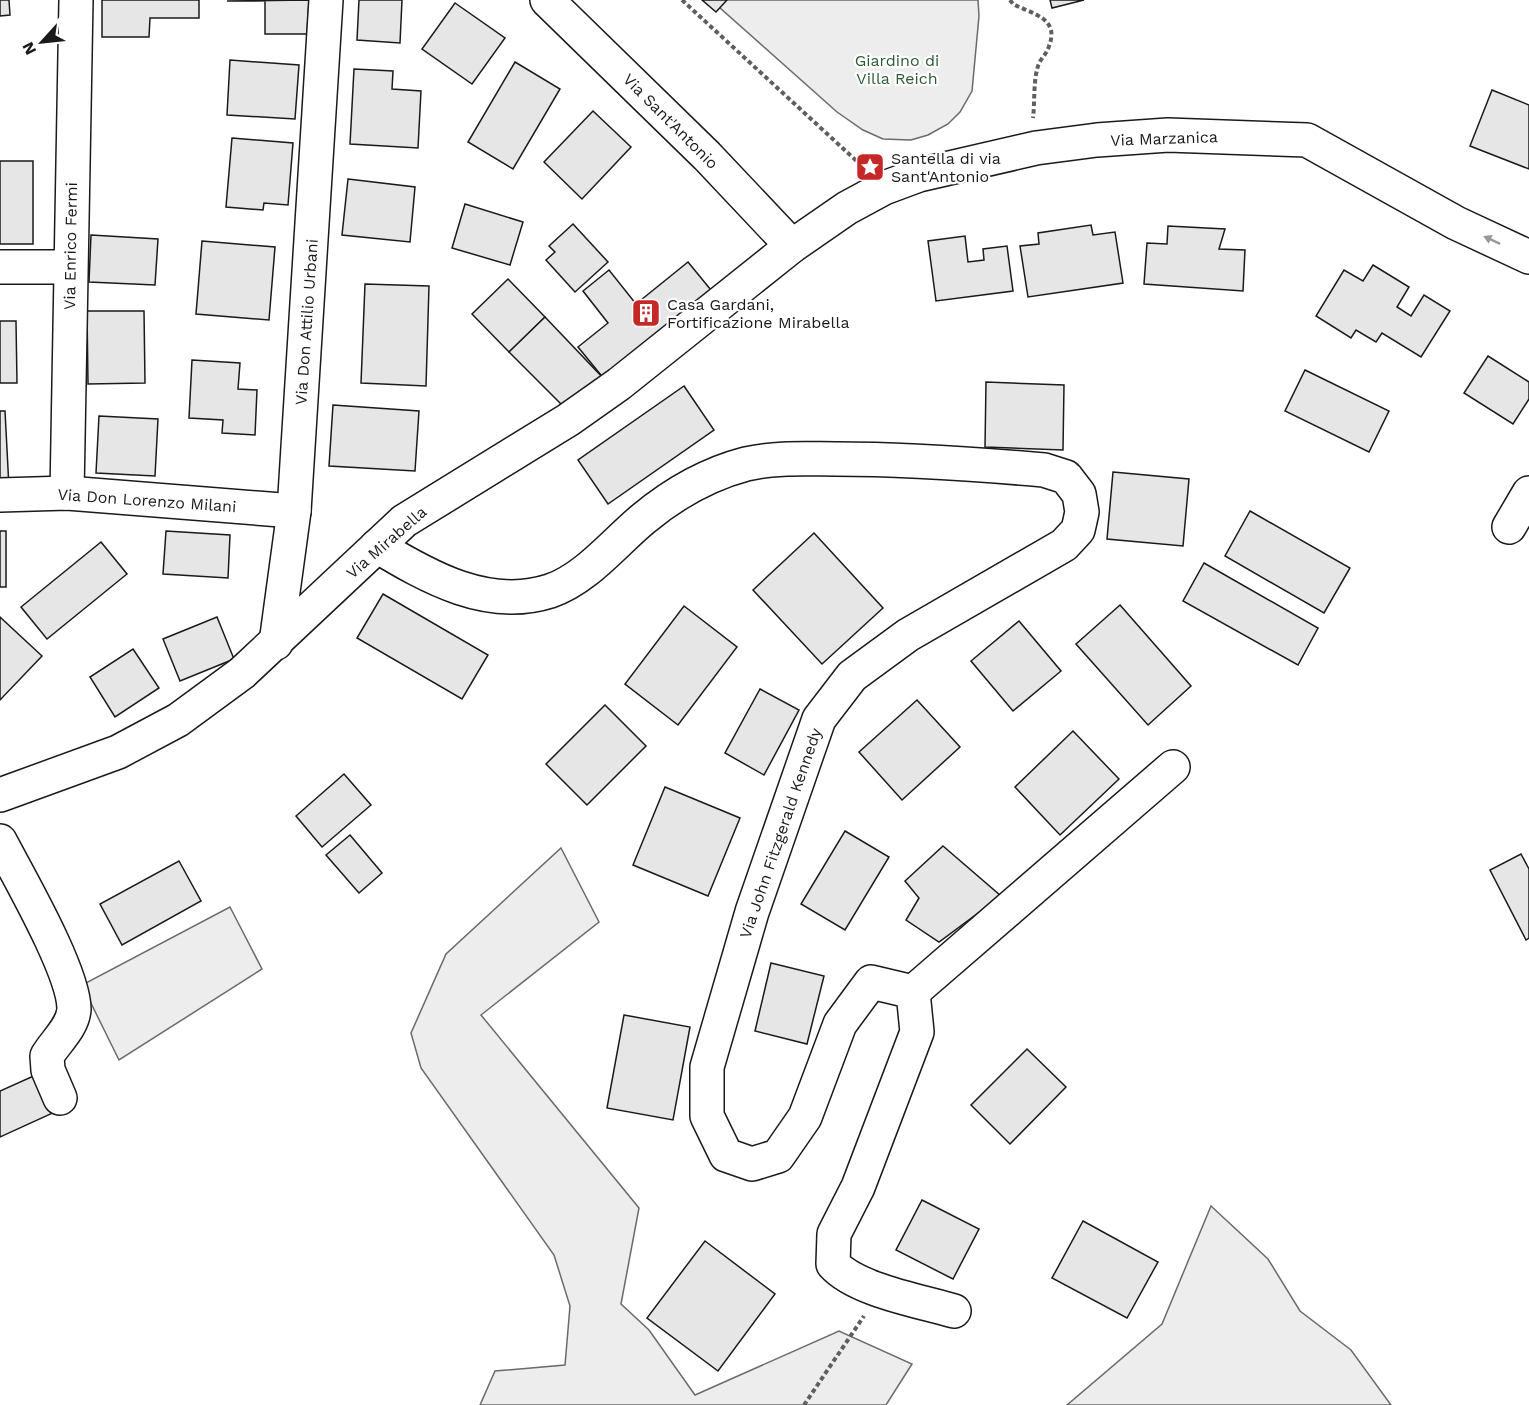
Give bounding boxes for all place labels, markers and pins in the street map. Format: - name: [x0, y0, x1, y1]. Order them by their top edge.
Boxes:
- place label: Santella di via Sant'Antonio: [891, 149, 1001, 186]
- place icon: Santella di via Sant'Antonio: [854, 151, 886, 183]
- place label: Casa Gardani, Fortificazione Mirabella: [667, 295, 849, 332]
- building icon: Casa Gardani, Fortificazione Mirabella: [630, 297, 662, 329]

